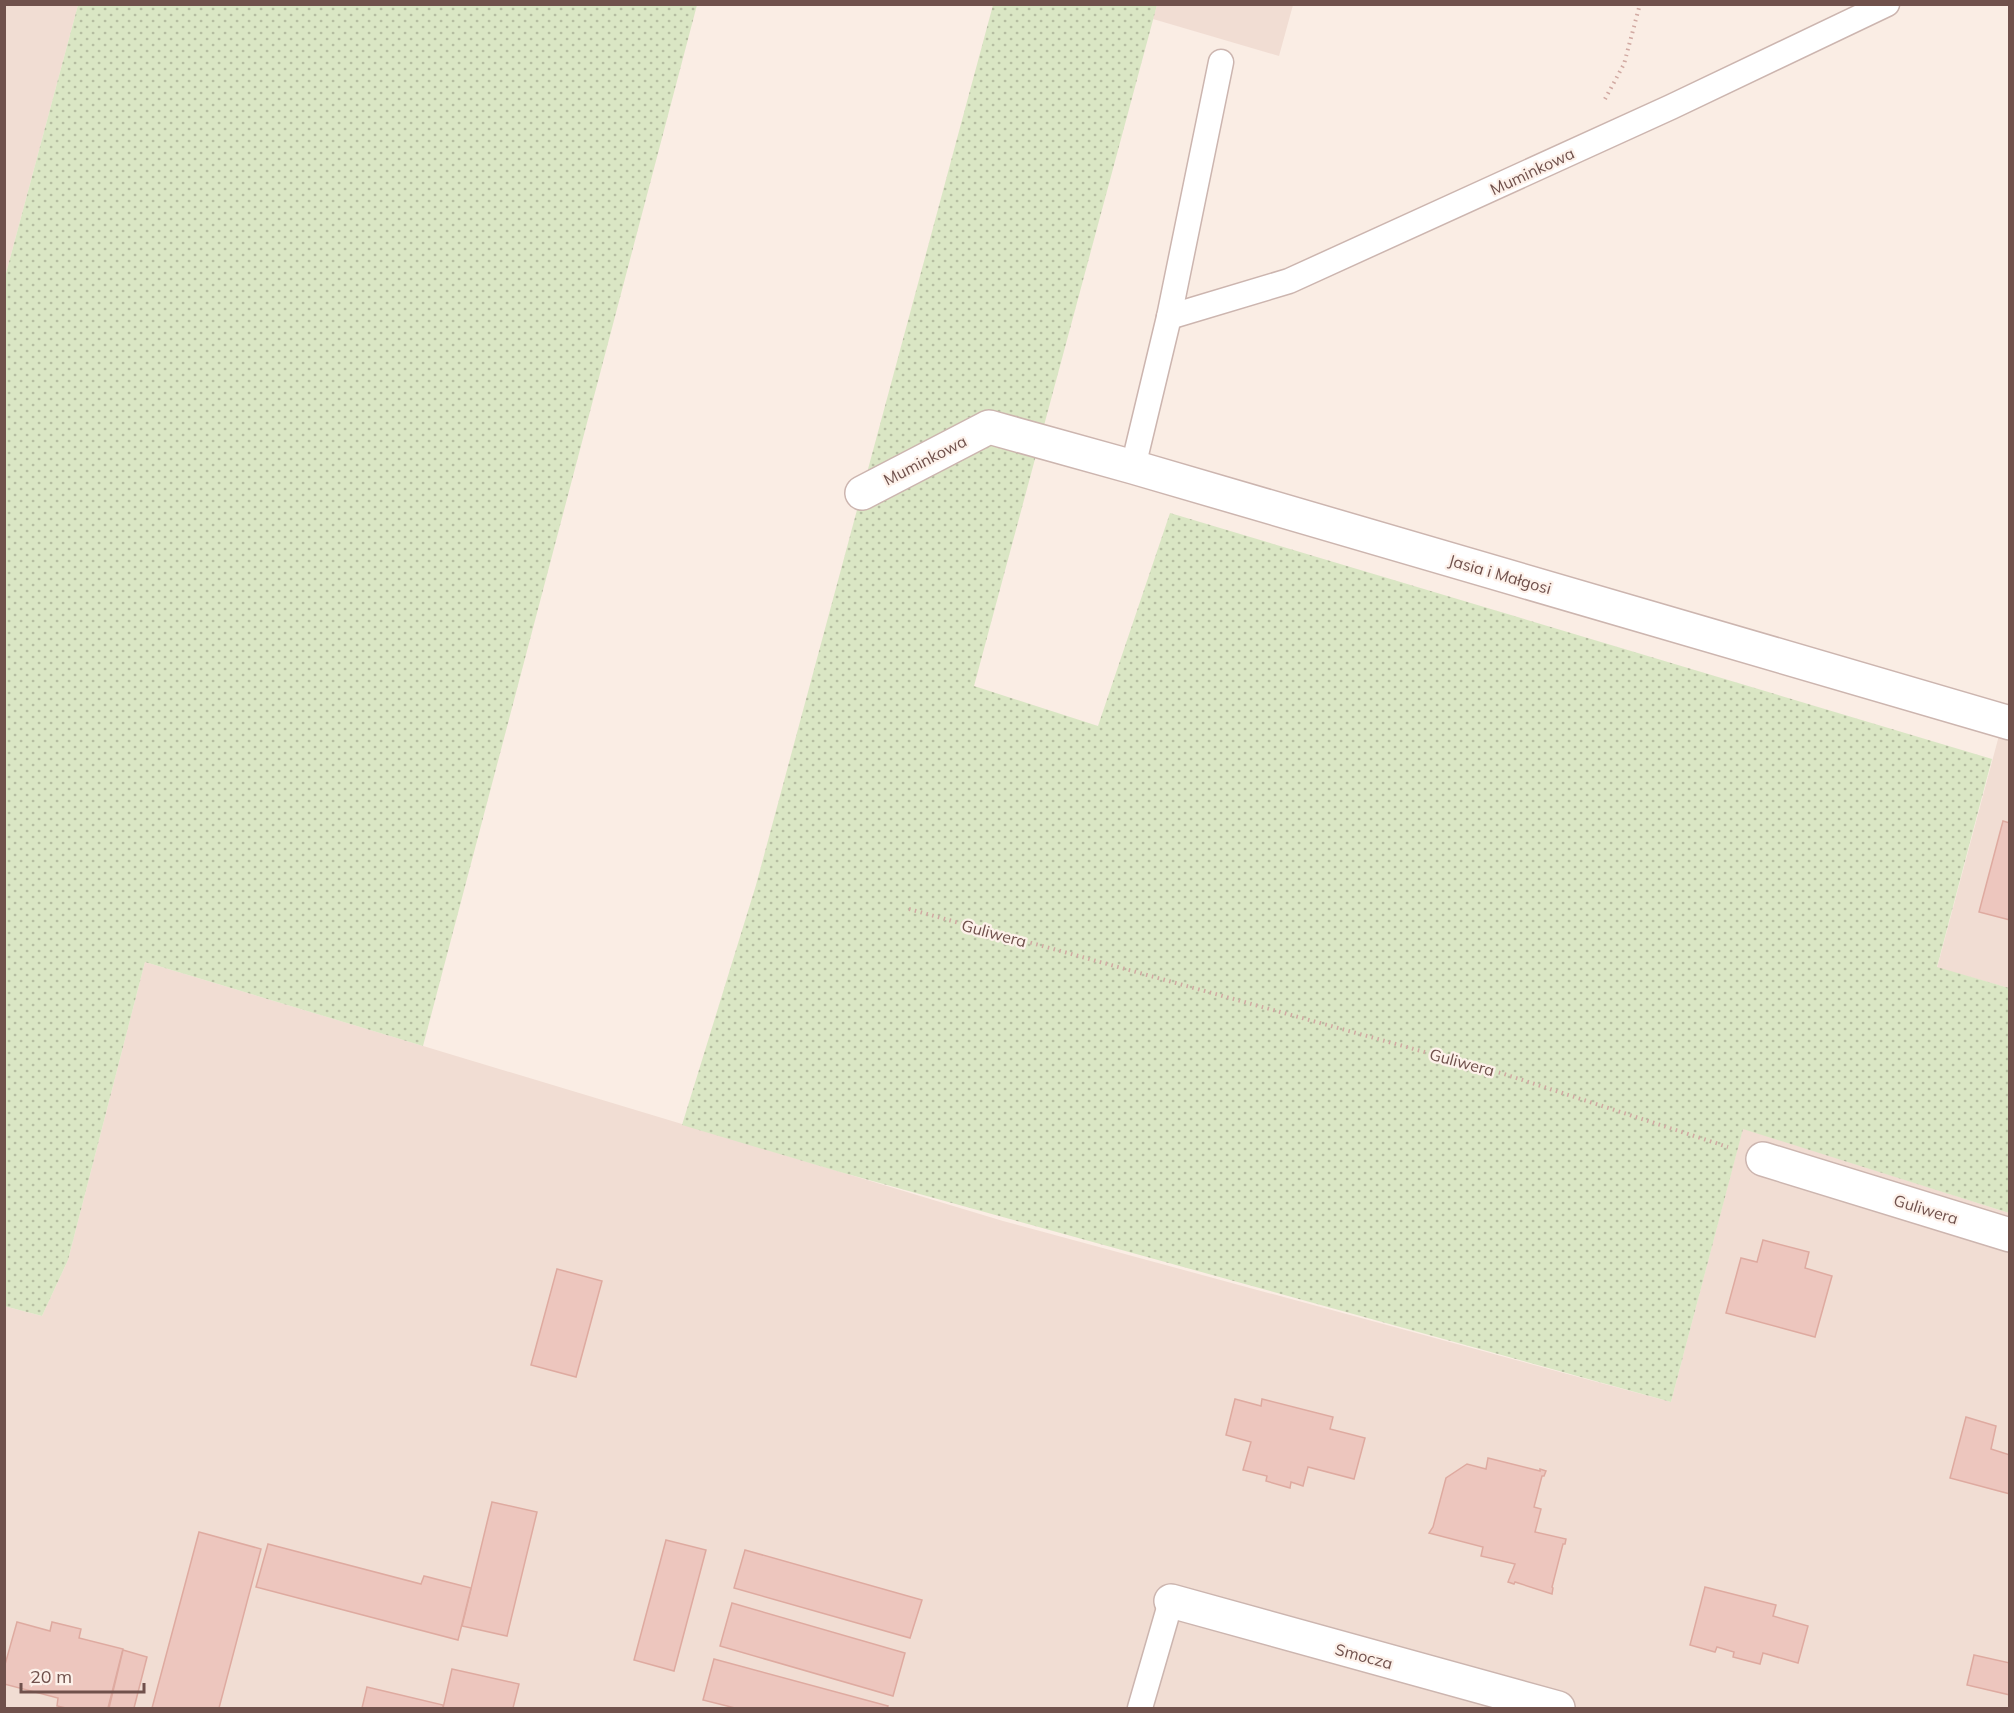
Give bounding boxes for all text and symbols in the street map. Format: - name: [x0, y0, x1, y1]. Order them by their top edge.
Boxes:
- street label: Muminkowa: [1487, 143, 1577, 199]
- street label: Muminkowa: [880, 431, 970, 489]
- street label: Jasia i Małgosi: [1446, 550, 1554, 598]
- street label: Guliwera: [959, 915, 1029, 951]
- street label: Guliwera: [1427, 1044, 1497, 1080]
- street label: Guliwera: [1891, 1190, 1961, 1228]
- street label: Smocza: [1333, 1639, 1395, 1673]
- scale bar: [21, 1656, 144, 1694]
- text: 20 m: [30, 1665, 72, 1688]

